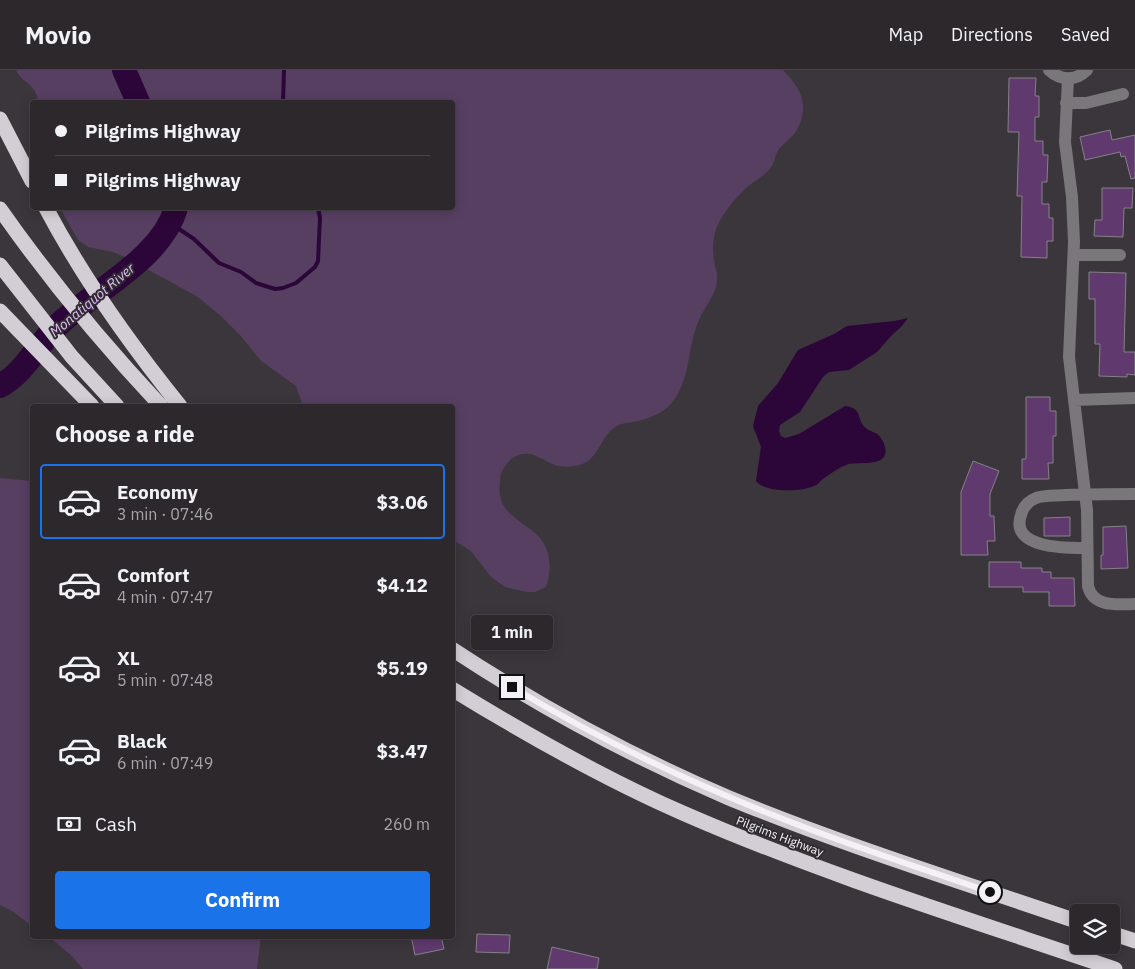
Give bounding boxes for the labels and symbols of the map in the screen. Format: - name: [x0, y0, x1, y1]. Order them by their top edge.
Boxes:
- water label: Monatiquot River: [46, 259, 139, 341]
- callout: 1 min: [471, 614, 553, 650]
- route end: [501, 676, 523, 698]
- street label: Pilgrims Highway: [734, 812, 826, 860]
- route start: [979, 881, 1001, 903]

